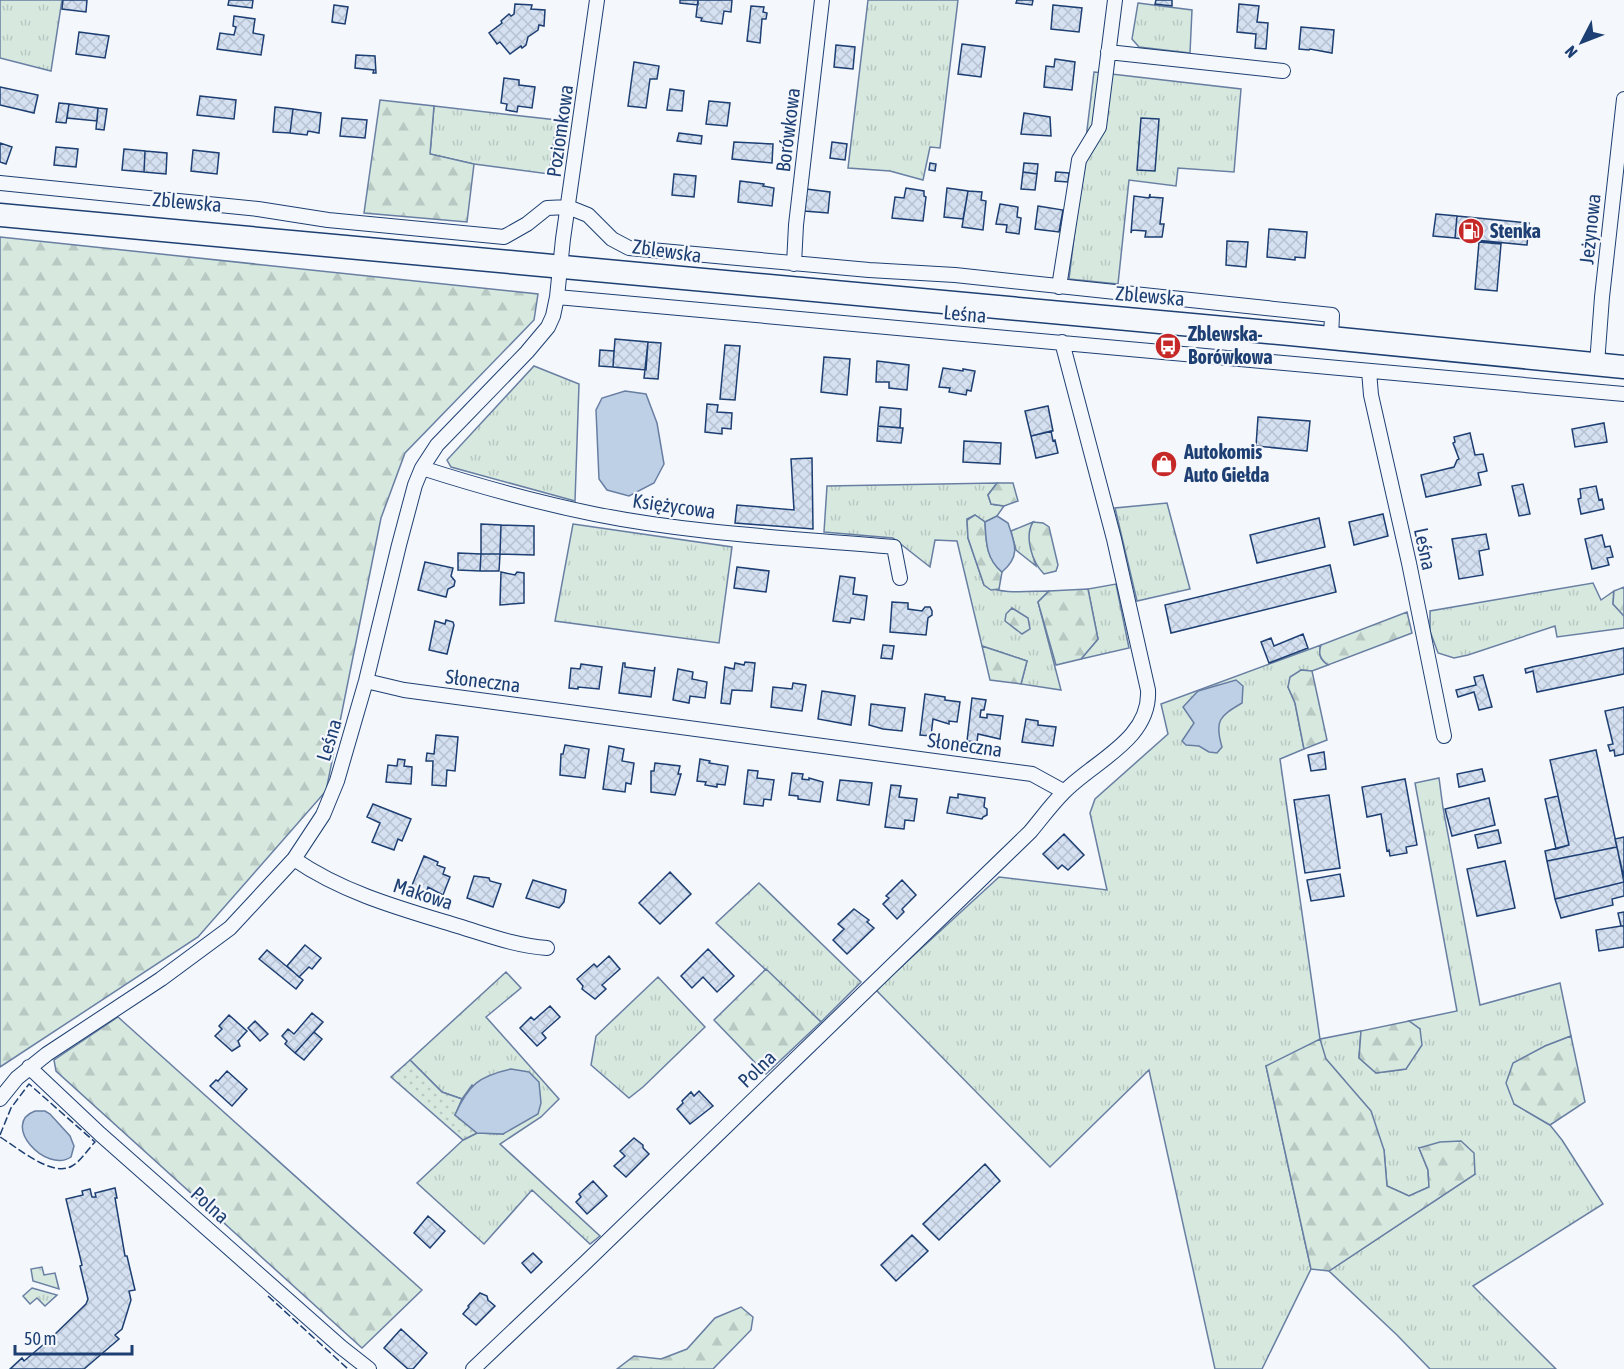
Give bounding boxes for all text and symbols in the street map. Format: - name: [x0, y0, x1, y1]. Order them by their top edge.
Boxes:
- north arrow: [1552, 12, 1612, 72]
- text: N: [1561, 43, 1581, 62]
- street label: Poziomkowa: [542, 83, 577, 179]
- street label: Borówkowa: [771, 87, 804, 173]
- street label: Zblewska: [151, 187, 223, 216]
- street label: Jeżynowa: [1574, 193, 1605, 265]
- fuel station icon: Stenka: [1456, 216, 1486, 246]
- place label: Stenka: [1490, 219, 1541, 242]
- street label: Zblewska: [631, 234, 703, 267]
- street label: Zblewska: [1114, 281, 1186, 310]
- street label: Leśna: [943, 300, 987, 327]
- place label: Zblewska- Borówkowa: [1188, 322, 1273, 368]
- bus stop icon: Zblewska- Borówkowa: [1153, 331, 1183, 361]
- place label: Autokomis Auto Giełda: [1183, 440, 1269, 486]
- shop icon: Autokomis Auto Giełda: [1149, 449, 1179, 479]
- street label: Księżycowa: [631, 488, 717, 523]
- street label: Leśna: [1410, 526, 1441, 572]
- street label: Słoneczna: [444, 665, 522, 696]
- street label: Leśna: [311, 716, 346, 764]
- street label: Słoneczna: [926, 728, 1004, 761]
- street label: Makowa: [390, 873, 456, 914]
- street label: Polna: [733, 1045, 780, 1092]
- street label: Polna: [187, 1182, 234, 1228]
- scale bar: [15, 1318, 132, 1356]
- text: 50 m: [24, 1328, 56, 1349]

